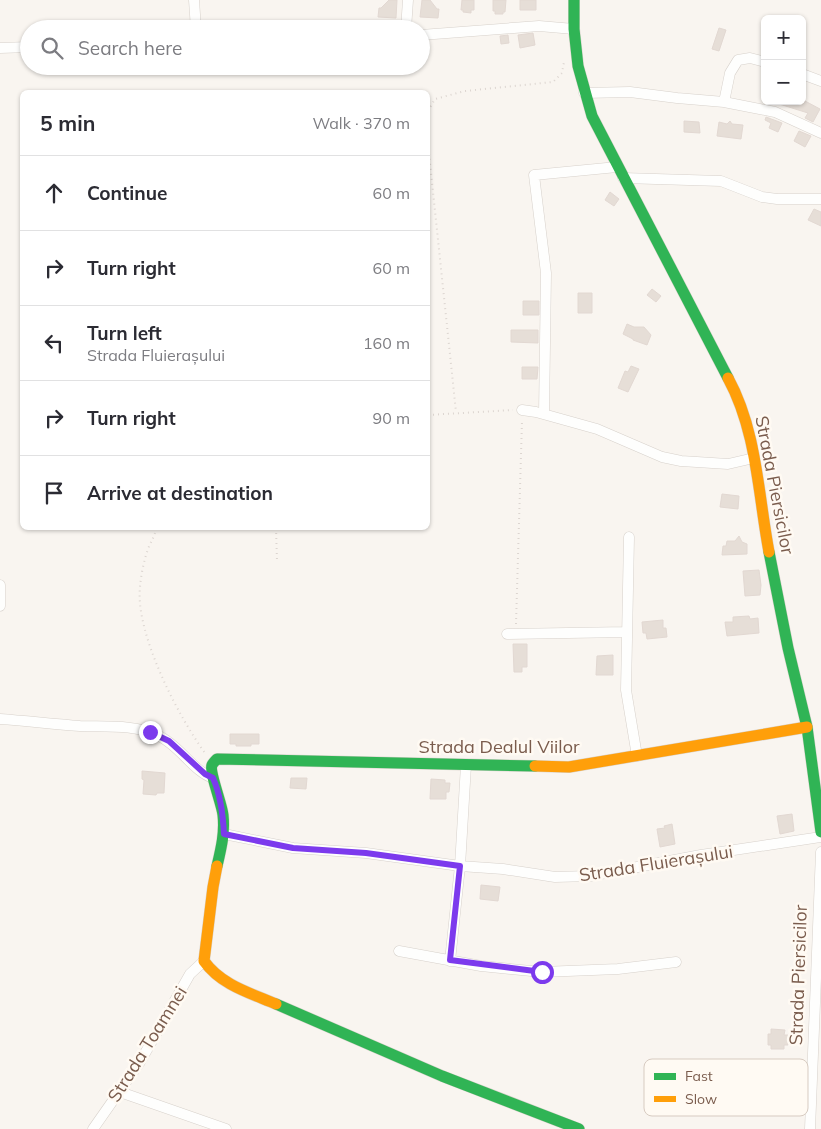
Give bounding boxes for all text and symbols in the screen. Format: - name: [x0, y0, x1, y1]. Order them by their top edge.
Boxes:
- map controls: [761, 15, 806, 105]
- button: +: [761, 15, 806, 60]
- search box: [20, 20, 430, 75]
- icon: search: [38, 34, 66, 62]
- text: Search here: [78, 36, 182, 60]
- button: −: [761, 60, 806, 105]
- text: 5 min: [40, 110, 95, 136]
- text: Walk · 370 m: [312, 113, 410, 133]
- icon: ahead: [40, 179, 68, 207]
- text: Continue: [87, 181, 167, 205]
- text: 60 m: [373, 183, 410, 203]
- icon: right: [40, 254, 68, 282]
- text: Turn right: [87, 256, 176, 280]
- text: 60 m: [373, 258, 410, 278]
- text: Turn left: [87, 321, 162, 345]
- icon: left: [40, 329, 68, 357]
- text: 160 m: [363, 333, 410, 353]
- text: Strada Fluierașului: [87, 345, 225, 365]
- icon: right: [40, 404, 68, 432]
- text: Turn right: [87, 406, 176, 430]
- text: 90 m: [373, 408, 410, 428]
- street label: Strada Piersicilor: [750, 414, 800, 557]
- icon: arrive: [40, 479, 68, 507]
- text: Arrive at destination: [87, 481, 273, 505]
- route end: [139, 721, 162, 744]
- street label: Strada Dealul Viilor: [419, 735, 580, 758]
- street label: Strada Fluierașului: [577, 839, 735, 887]
- street label: Strada Piersicilor: [784, 904, 812, 1046]
- route start: [531, 961, 554, 984]
- street label: Strada Toamnei: [102, 982, 192, 1106]
- legend: [644, 1059, 808, 1116]
- text: Fast: [685, 1067, 713, 1085]
- text: Slow: [685, 1090, 717, 1108]

